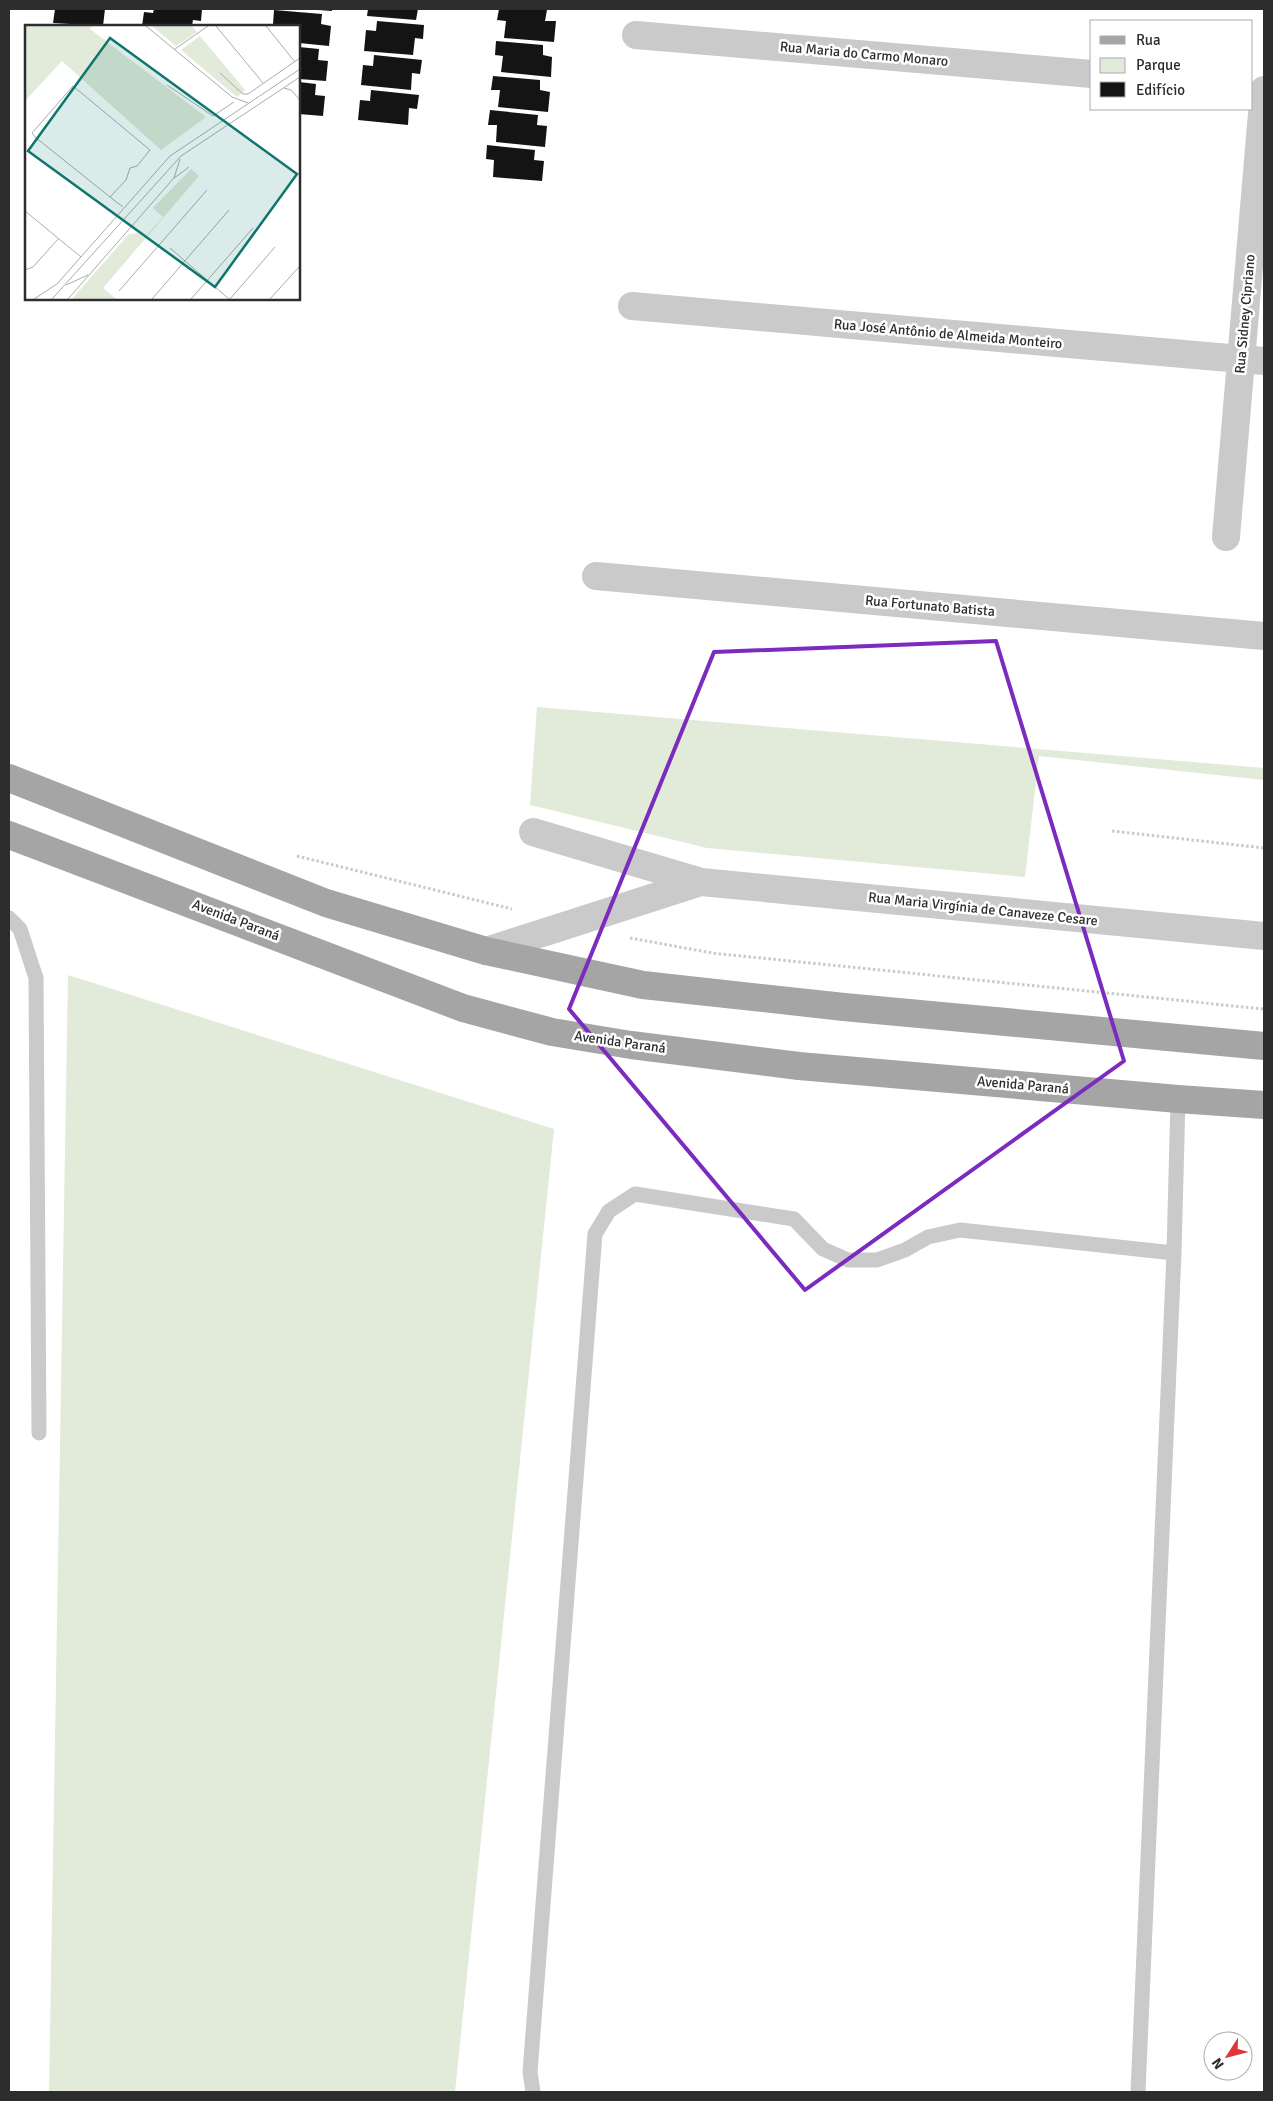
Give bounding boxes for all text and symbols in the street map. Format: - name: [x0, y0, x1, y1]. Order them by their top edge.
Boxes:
- legend: [1090, 20, 1253, 110]
- inset map: [25, 25, 300, 300]
- text: Rua: [1136, 31, 1161, 49]
- street label: Rua Maria do Carmo Monaro: [779, 38, 949, 70]
- text: Parque: [1136, 56, 1181, 74]
- text: Edifício: [1136, 81, 1185, 99]
- street label: Rua Sidney Cipriano: [1231, 254, 1259, 374]
- street label: Rua José Antônio de Almeida Monteiro: [833, 316, 1063, 352]
- street label: Rua Fortunato Batista: [864, 592, 996, 620]
- street label: Rua Maria Virgínia de Canaveze Cesare: [867, 888, 1099, 930]
- street label: Avenida Paraná: [190, 896, 282, 944]
- street label: Avenida Paraná: [573, 1027, 667, 1057]
- street label: Avenida Paraná: [976, 1073, 1070, 1097]
- north arrow: [1203, 2031, 1253, 2081]
- text: N: [1208, 2054, 1228, 2072]

